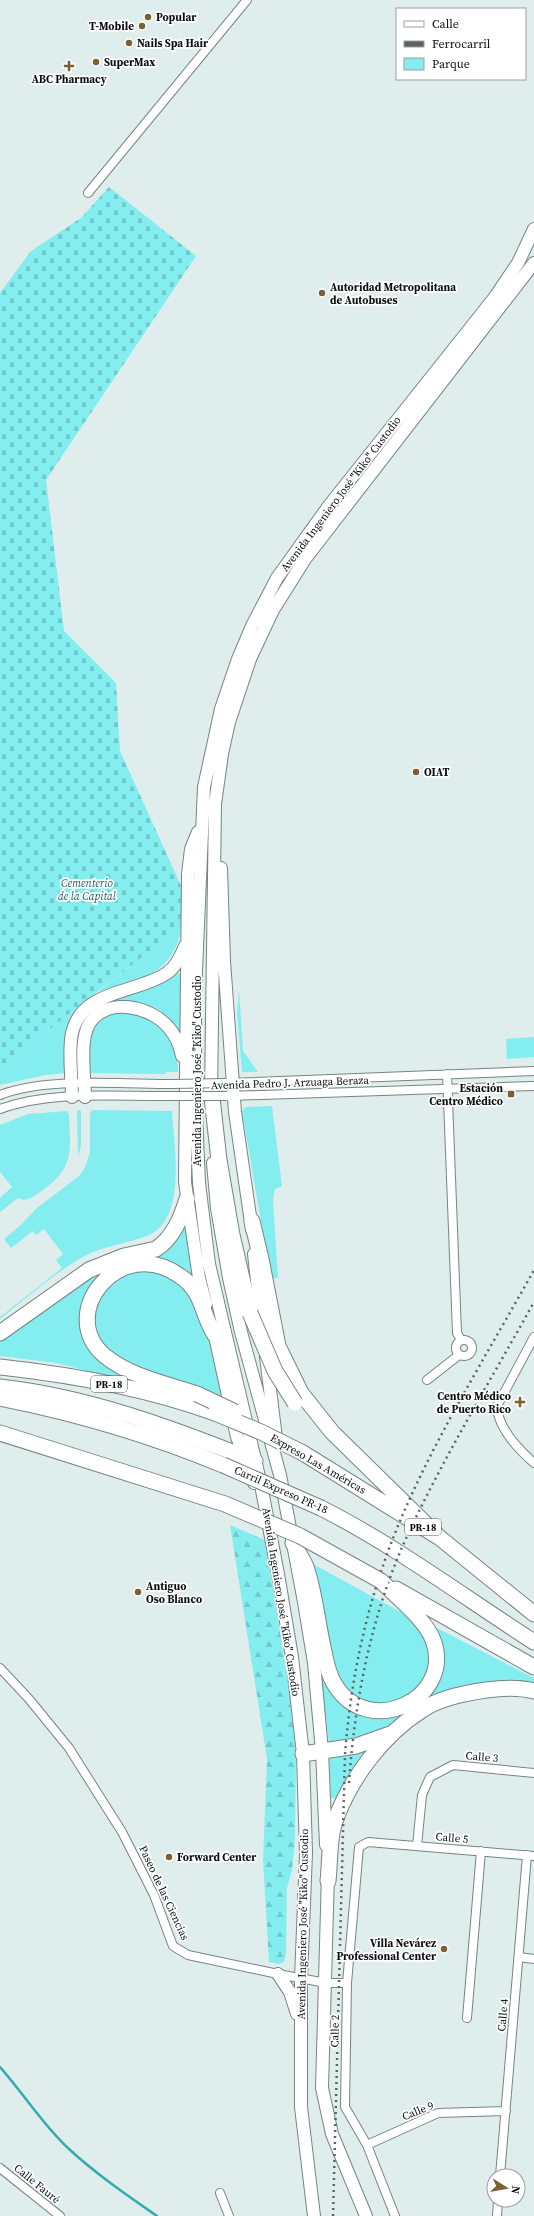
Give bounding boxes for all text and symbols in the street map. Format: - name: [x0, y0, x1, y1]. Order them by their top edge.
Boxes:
- legend: [396, 8, 526, 80]
- place label: Popular: [156, 10, 197, 25]
- marker: Popular: [143, 12, 153, 22]
- text: Calle: [432, 16, 459, 32]
- place label: T-Mobile: [89, 19, 134, 34]
- marker: T-Mobile: [137, 21, 147, 31]
- place label: Nails Spa Hair: [137, 36, 209, 51]
- text: Ferrocarril: [432, 36, 491, 52]
- marker: Nails Spa Hair: [124, 38, 134, 48]
- place label: SuperMax: [104, 55, 155, 70]
- text: Parque: [432, 56, 470, 72]
- marker: SuperMax: [91, 57, 101, 67]
- marker: ABC Pharmacy: [64, 61, 74, 71]
- place label: ABC Pharmacy: [31, 72, 107, 87]
- place label: Autoridad Metropolitana de Autobuses: [330, 280, 456, 308]
- marker: Autoridad Metropolitana de Autobuses: [317, 288, 327, 298]
- street label: Avenida Ingeniero José "Kiko" Custodio: [278, 413, 404, 575]
- place label: OIAT: [424, 765, 449, 780]
- marker: OIAT: [411, 767, 421, 777]
- park label: Cementerio de la Capital: [58, 876, 117, 904]
- street label: Avenida Ingeniero José "Kiko" Custodio: [190, 976, 205, 1166]
- street label: Avenida Pedro J. Arzuaga Beraza: [211, 1073, 370, 1093]
- place label: Estación Centro Médico: [429, 1081, 503, 1109]
- marker: Estación Centro Médico: [506, 1089, 516, 1099]
- road number: PR-18: [91, 1376, 127, 1392]
- place label: Centro Médico de Puerto Rico: [437, 1389, 511, 1417]
- marker: Centro Médico de Puerto Rico: [514, 1396, 526, 1408]
- street label: Expreso Las Américas: [267, 1430, 369, 1498]
- street label: Carril Expreso PR-18: [232, 1463, 330, 1517]
- street label: Avenida Ingeniero José "Kiko" Custodio: [259, 1507, 303, 1697]
- road number: PR-18: [405, 1519, 441, 1535]
- place label: Antiguo Oso Blanco: [146, 1579, 202, 1607]
- marker: Antiguo Oso Blanco: [133, 1587, 143, 1597]
- street label: Calle 3: [465, 1748, 499, 1766]
- street label: Avenida Ingeniero José "Kiko" Custodio: [294, 1828, 312, 2020]
- street label: Calle 5: [435, 1829, 469, 1847]
- street label: Paseo de las Ciencias: [135, 1843, 193, 1943]
- place label: Forward Center: [177, 1850, 257, 1865]
- marker: Forward Center: [164, 1852, 174, 1862]
- place label: Villa Nevárez Professional Center: [336, 1936, 437, 1964]
- marker: Villa Nevárez Professional Center: [439, 1944, 449, 1954]
- street label: Calle 4: [494, 1998, 512, 2032]
- street label: Calle 2: [327, 2014, 343, 2048]
- street label: Calle 9: [400, 2098, 436, 2124]
- street label: Calle Fauré: [11, 2161, 64, 2207]
- north arrow: [486, 2168, 526, 2208]
- text: N: [507, 2184, 523, 2195]

